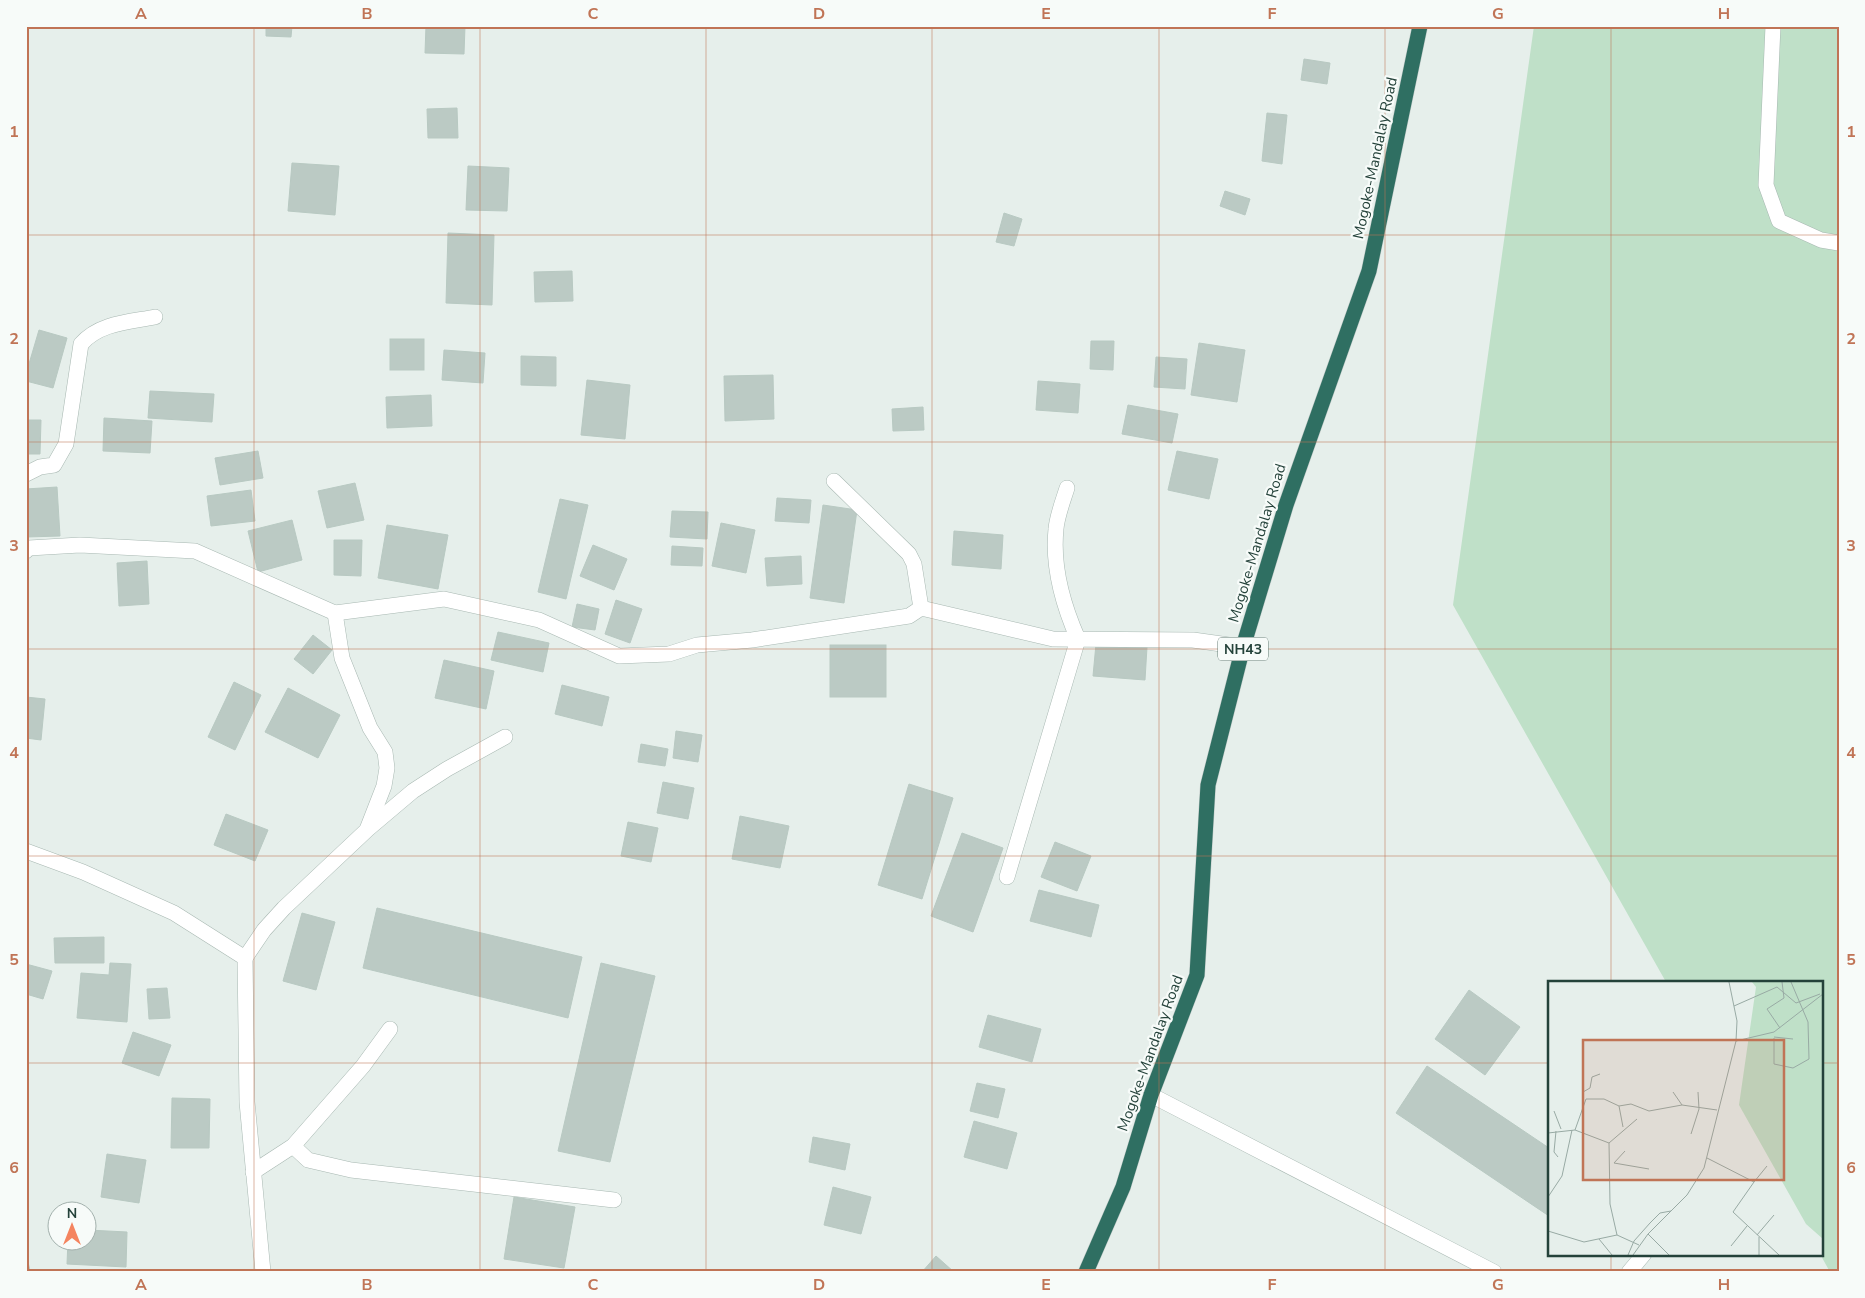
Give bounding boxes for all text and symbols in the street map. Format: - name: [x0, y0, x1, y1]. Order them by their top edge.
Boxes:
- text: A: [135, 3, 147, 25]
- text: B: [361, 3, 373, 25]
- text: C: [588, 3, 599, 25]
- text: D: [813, 3, 825, 25]
- text: E: [1041, 3, 1051, 25]
- text: F: [1268, 3, 1277, 25]
- text: G: [1492, 3, 1504, 25]
- text: H: [1718, 3, 1730, 25]
- street label: Mogoke-Mandalay Road: [1348, 75, 1402, 241]
- text: 1: [9, 121, 19, 143]
- text: 1: [1846, 121, 1856, 143]
- text: 2: [9, 328, 19, 350]
- text: 2: [1846, 328, 1856, 350]
- street label: Mogoke-Mandalay Road: [1223, 461, 1291, 625]
- text: 3: [9, 535, 19, 557]
- text: 3: [1846, 535, 1856, 557]
- road number: NH43: [1218, 638, 1268, 661]
- text: 4: [9, 742, 19, 764]
- text: 4: [1846, 742, 1856, 764]
- text: 5: [9, 949, 19, 971]
- text: 5: [1846, 949, 1856, 971]
- street label: Mogoke-Mandalay Road: [1112, 972, 1188, 1134]
- inset map: [1548, 981, 1822, 1256]
- text: 6: [9, 1157, 19, 1179]
- text: 6: [1846, 1157, 1856, 1179]
- north arrow: [48, 1200, 98, 1250]
- text: N: [67, 1204, 77, 1223]
- text: A: [135, 1274, 147, 1296]
- text: B: [361, 1274, 373, 1296]
- text: C: [588, 1274, 599, 1296]
- text: D: [813, 1274, 825, 1296]
- text: E: [1041, 1274, 1051, 1296]
- text: F: [1268, 1274, 1277, 1296]
- text: G: [1492, 1274, 1504, 1296]
- text: H: [1718, 1274, 1730, 1296]

